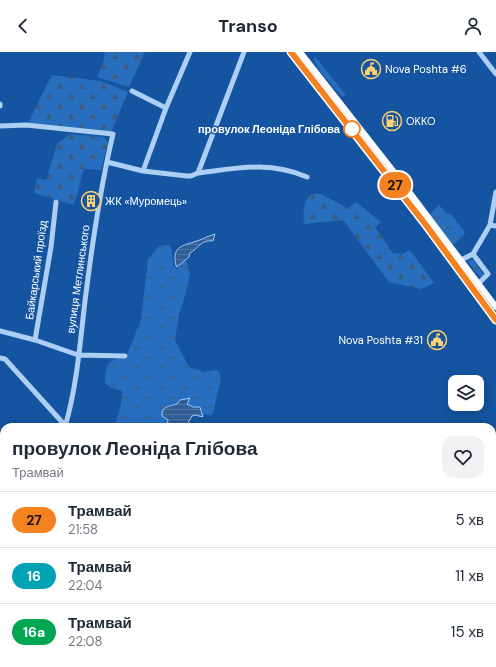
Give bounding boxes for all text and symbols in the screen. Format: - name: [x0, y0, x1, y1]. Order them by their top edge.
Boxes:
- text: Transo: [218, 14, 278, 38]
- icon: back: [12, 15, 34, 37]
- icon: person: [462, 15, 484, 37]
- public building icon: Nova Poshta #6: [360, 58, 382, 80]
- place label: Nova Poshta #6: [385, 62, 467, 76]
- fuel station icon: OKKO: [381, 110, 403, 132]
- place label: OKKO: [406, 114, 435, 128]
- marker: провулок Леоніда Глібова: [343, 120, 361, 138]
- place label: провулок Леоніда Глібова: [198, 122, 341, 136]
- line badge: 27: [377, 172, 413, 198]
- text: 27: [387, 176, 403, 194]
- building icon: ЖК «Муромець»: [80, 190, 102, 212]
- place label: ЖК «Муромець»: [105, 194, 187, 208]
- street label: Байкарський проїзд: [22, 219, 50, 321]
- street label: вулиця Метлинського: [63, 224, 93, 334]
- public building icon: Nova Poshta #31: [426, 329, 448, 351]
- place label: Nova Poshta #31: [338, 333, 423, 347]
- map controls: [448, 375, 484, 411]
- button: layers: [448, 375, 484, 411]
- text: провулок Леоніда Глібова: [12, 436, 257, 461]
- button: heart: [442, 436, 484, 478]
- text: Трамвай: [12, 464, 64, 481]
- text: Трамвай: [68, 501, 132, 521]
- text: 5 хв: [455, 510, 484, 530]
- text: 27: [26, 511, 42, 529]
- text: 21:58: [68, 521, 98, 538]
- text: Трамвай: [68, 557, 132, 577]
- text: 11 хв: [455, 566, 484, 586]
- text: 16: [27, 567, 41, 585]
- text: 22:04: [68, 577, 102, 594]
- text: Трамвай: [68, 613, 132, 633]
- text: 15 хв: [451, 622, 484, 642]
- text: 16a: [23, 623, 45, 641]
- text: 22:08: [68, 633, 102, 650]

